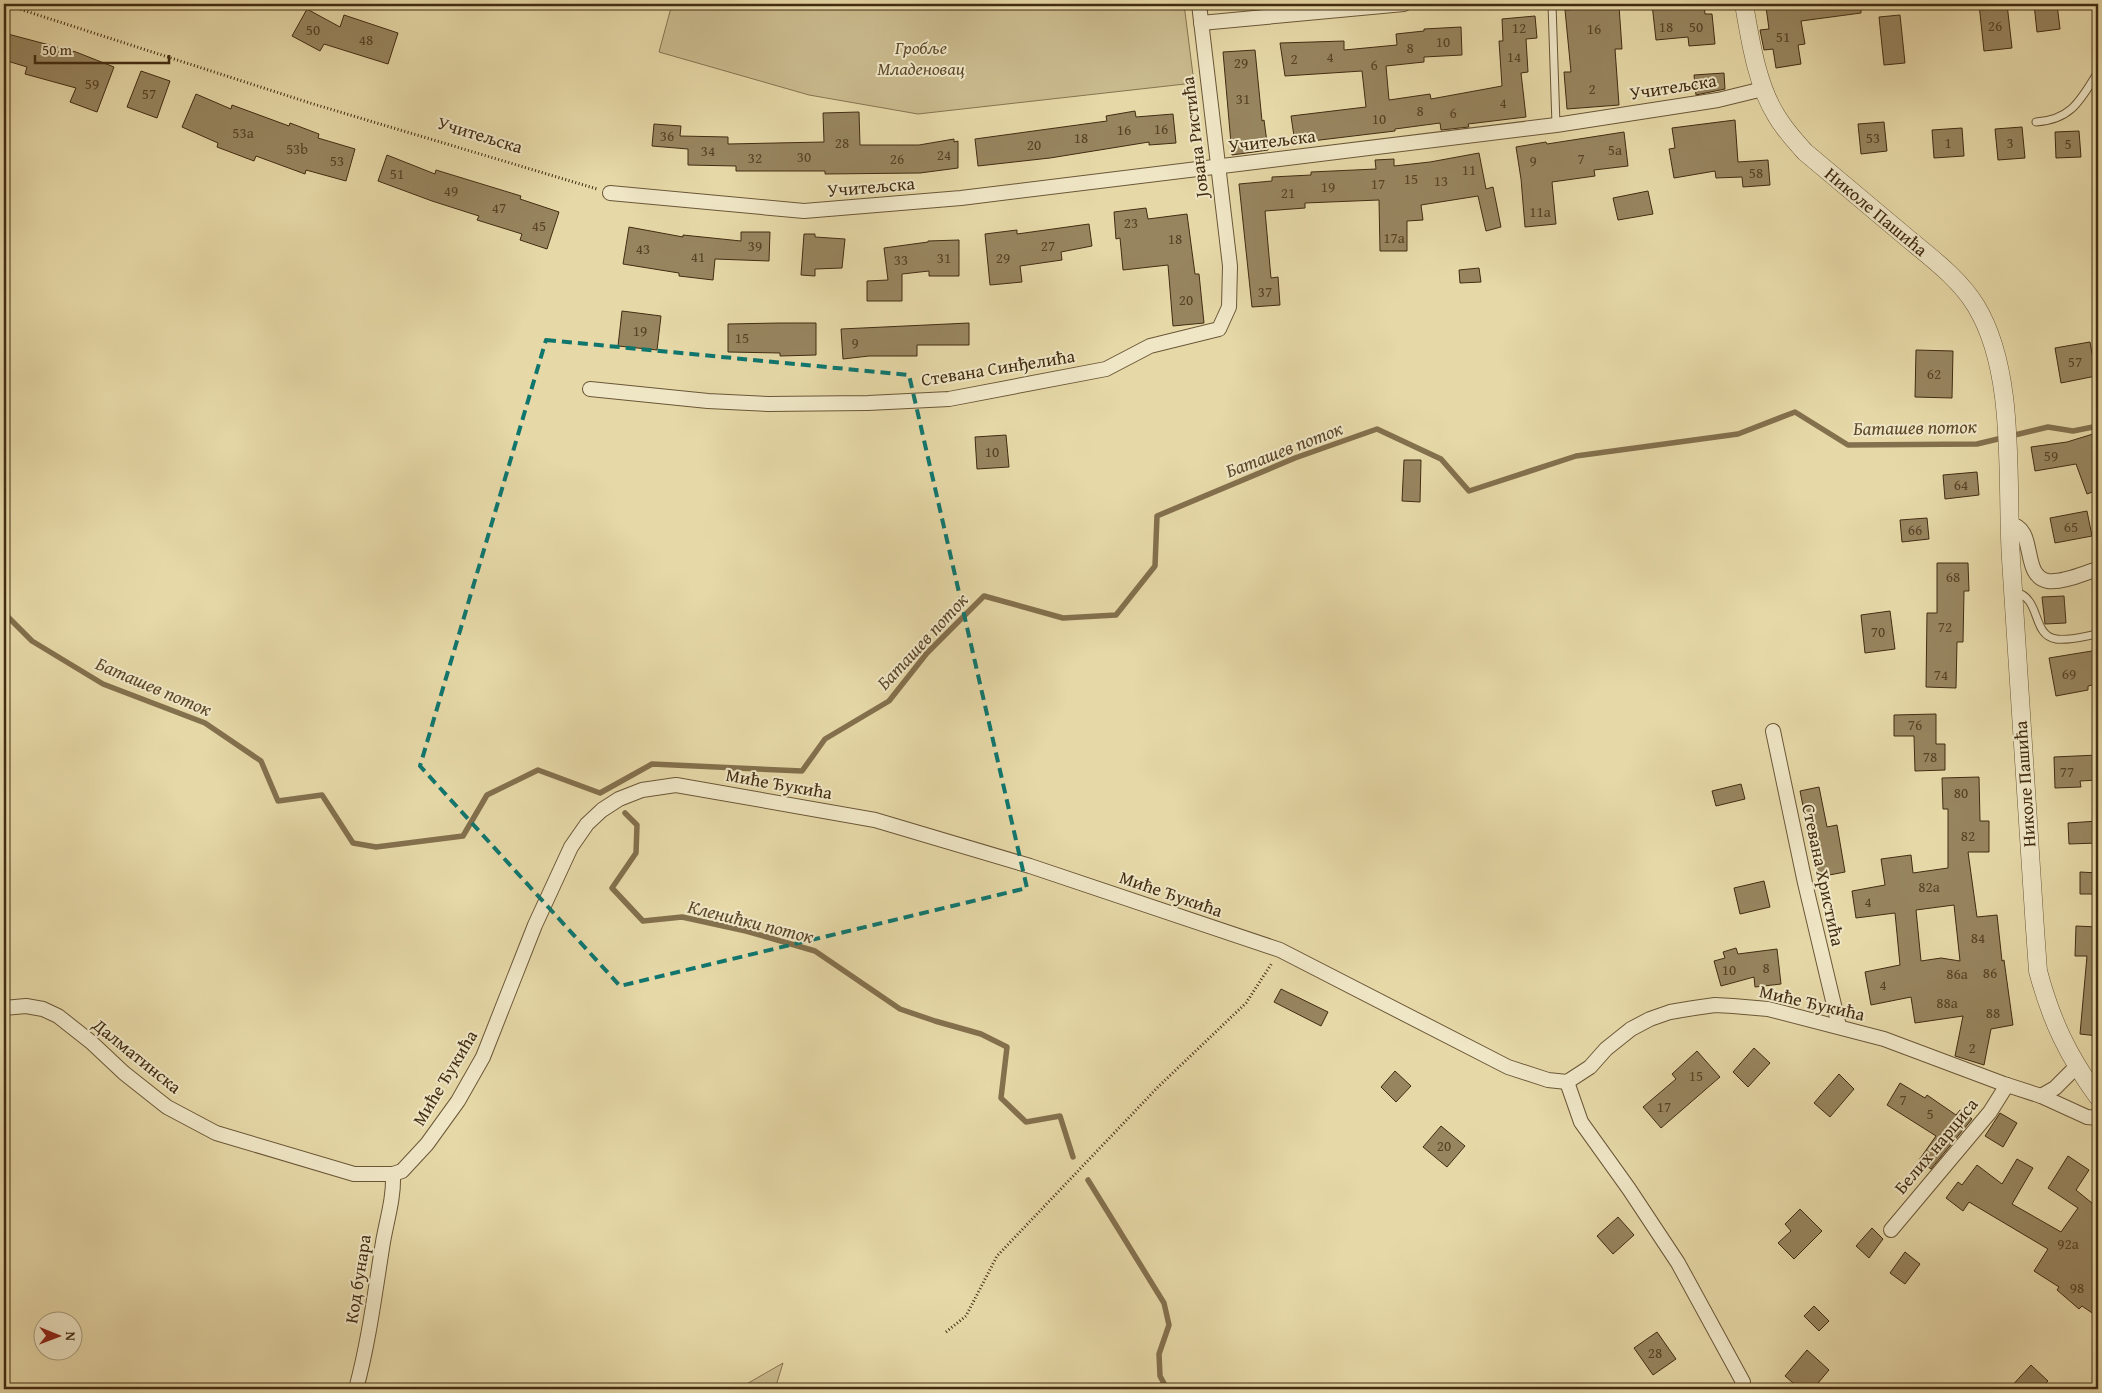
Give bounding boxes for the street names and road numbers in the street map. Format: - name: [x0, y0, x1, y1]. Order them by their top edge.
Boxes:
- street label: Учитељска: [1628, 66, 1719, 107]
- street label: Јована Ристића: [1174, 75, 1216, 201]
- street label: Учитељска: [434, 109, 526, 160]
- street label: Учитељска: [1227, 122, 1318, 159]
- street label: Николе Пашића: [1819, 161, 1934, 263]
- street label: Учитељска: [826, 169, 916, 204]
- street label: Стевана Синђелића: [919, 342, 1077, 393]
- street label: Николе Пашића: [2007, 719, 2042, 848]
- street label: Миће Ђукића: [724, 761, 835, 806]
- street label: Стевана Христића: [1795, 801, 1852, 949]
- street label: Миће Ђукића: [1116, 863, 1227, 924]
- street label: Миће Ђукића: [1757, 977, 1868, 1028]
- street label: Далматинска: [86, 1011, 188, 1100]
- street label: Миће Ђукића: [405, 1024, 484, 1131]
- street label: Белих нарциса: [1887, 1091, 1984, 1200]
- street label: Код бунара: [337, 1232, 378, 1325]

